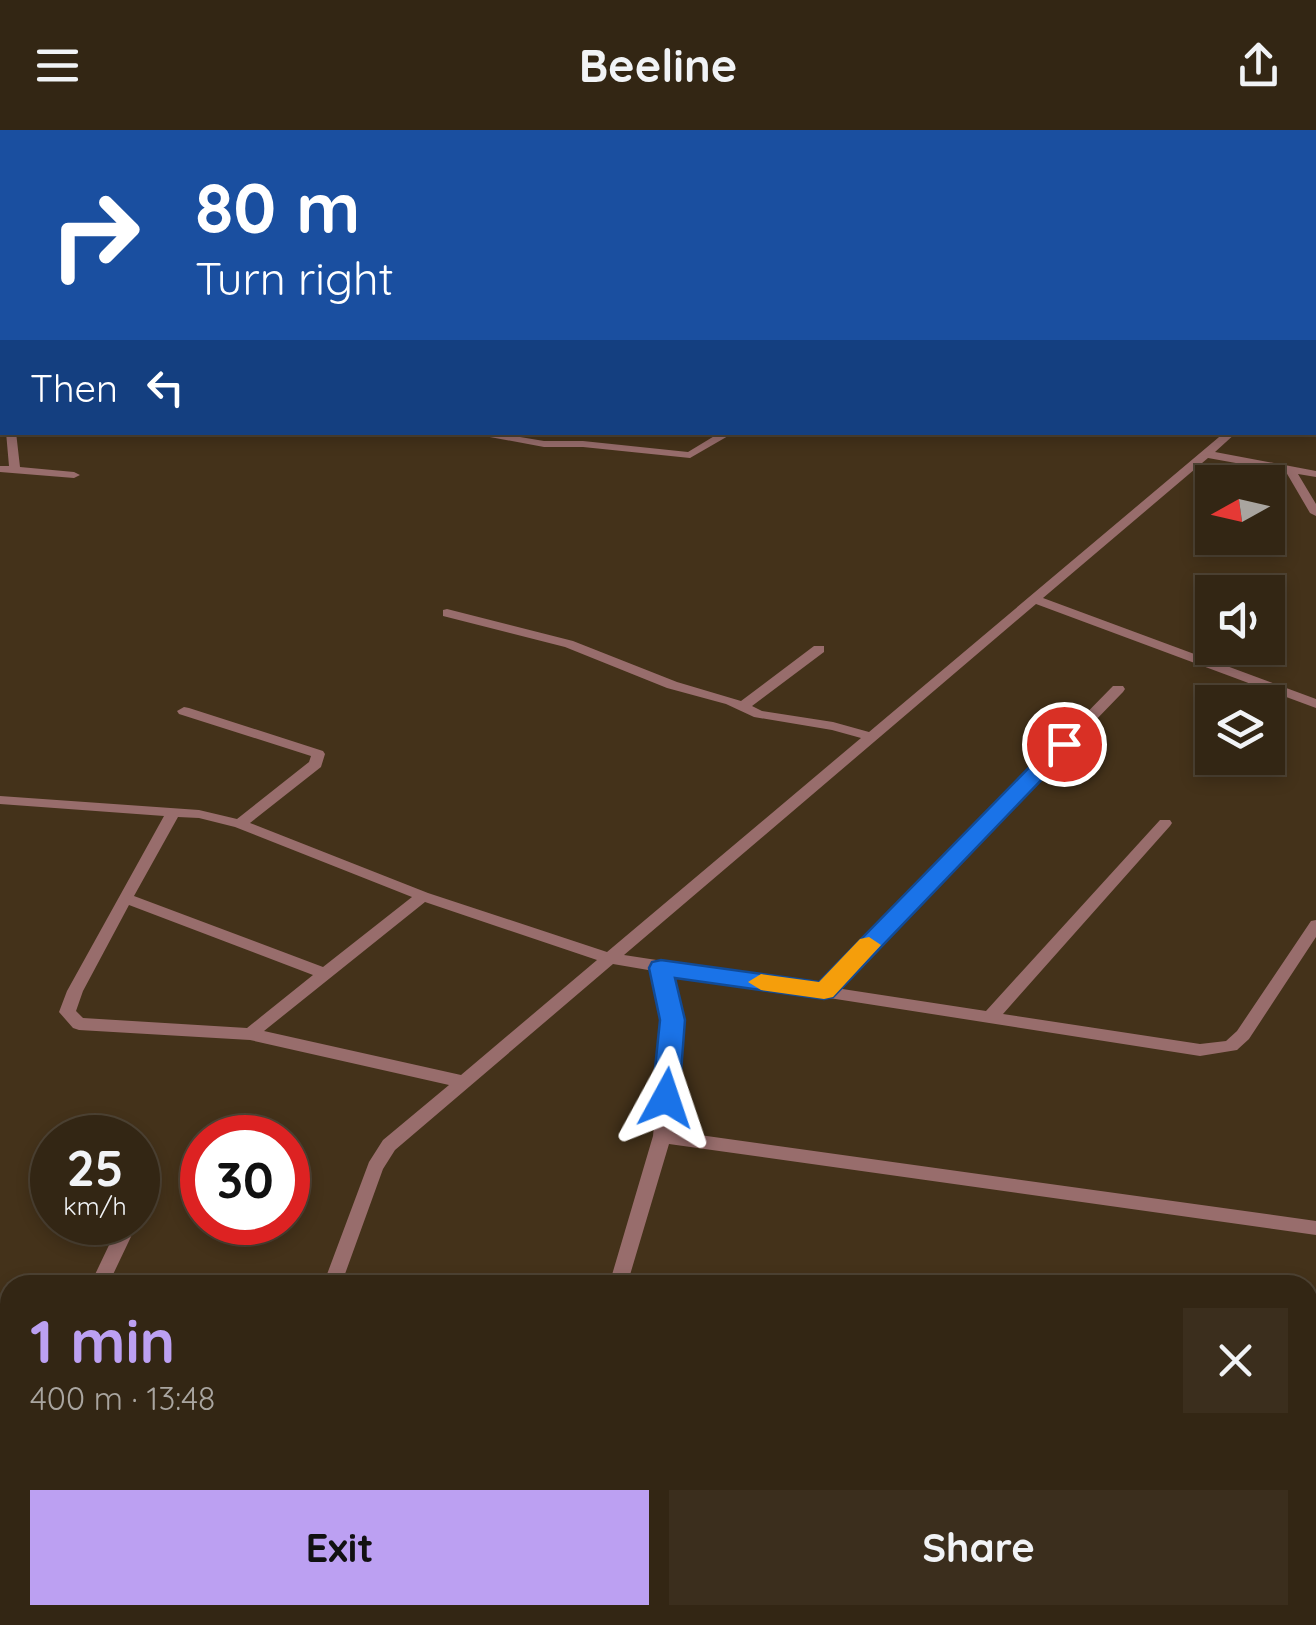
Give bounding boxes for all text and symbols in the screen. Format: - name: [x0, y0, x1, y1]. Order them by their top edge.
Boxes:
- text: Beeline: [579, 37, 737, 93]
- icon: menu: [30, 38, 85, 93]
- icon: share: [1231, 38, 1286, 93]
- text: 80 m: [195, 163, 360, 251]
- icon: right: [30, 170, 160, 300]
- text: Turn right: [195, 250, 394, 306]
- icon: left: [138, 360, 193, 415]
- text: Then: [30, 364, 118, 412]
- north arrow: [1195, 465, 1285, 555]
- map controls: [1195, 465, 1285, 775]
- button: sound: [1195, 575, 1285, 665]
- button: layers: [1195, 685, 1285, 775]
- pin: [1022, 702, 1107, 787]
- icon: arrive: [1037, 717, 1092, 772]
- position arrow: [614, 1046, 718, 1150]
- speed limit sign: 30: [180, 1115, 310, 1245]
- text: 25: [66, 1136, 124, 1199]
- text: km/h: [63, 1190, 127, 1221]
- text: 1 min: [30, 1303, 175, 1378]
- button: close: [1183, 1308, 1288, 1413]
- text: 400 m · 13:48: [30, 1378, 215, 1418]
- button: Exit: [30, 1490, 649, 1605]
- button: Share: [669, 1490, 1288, 1605]

